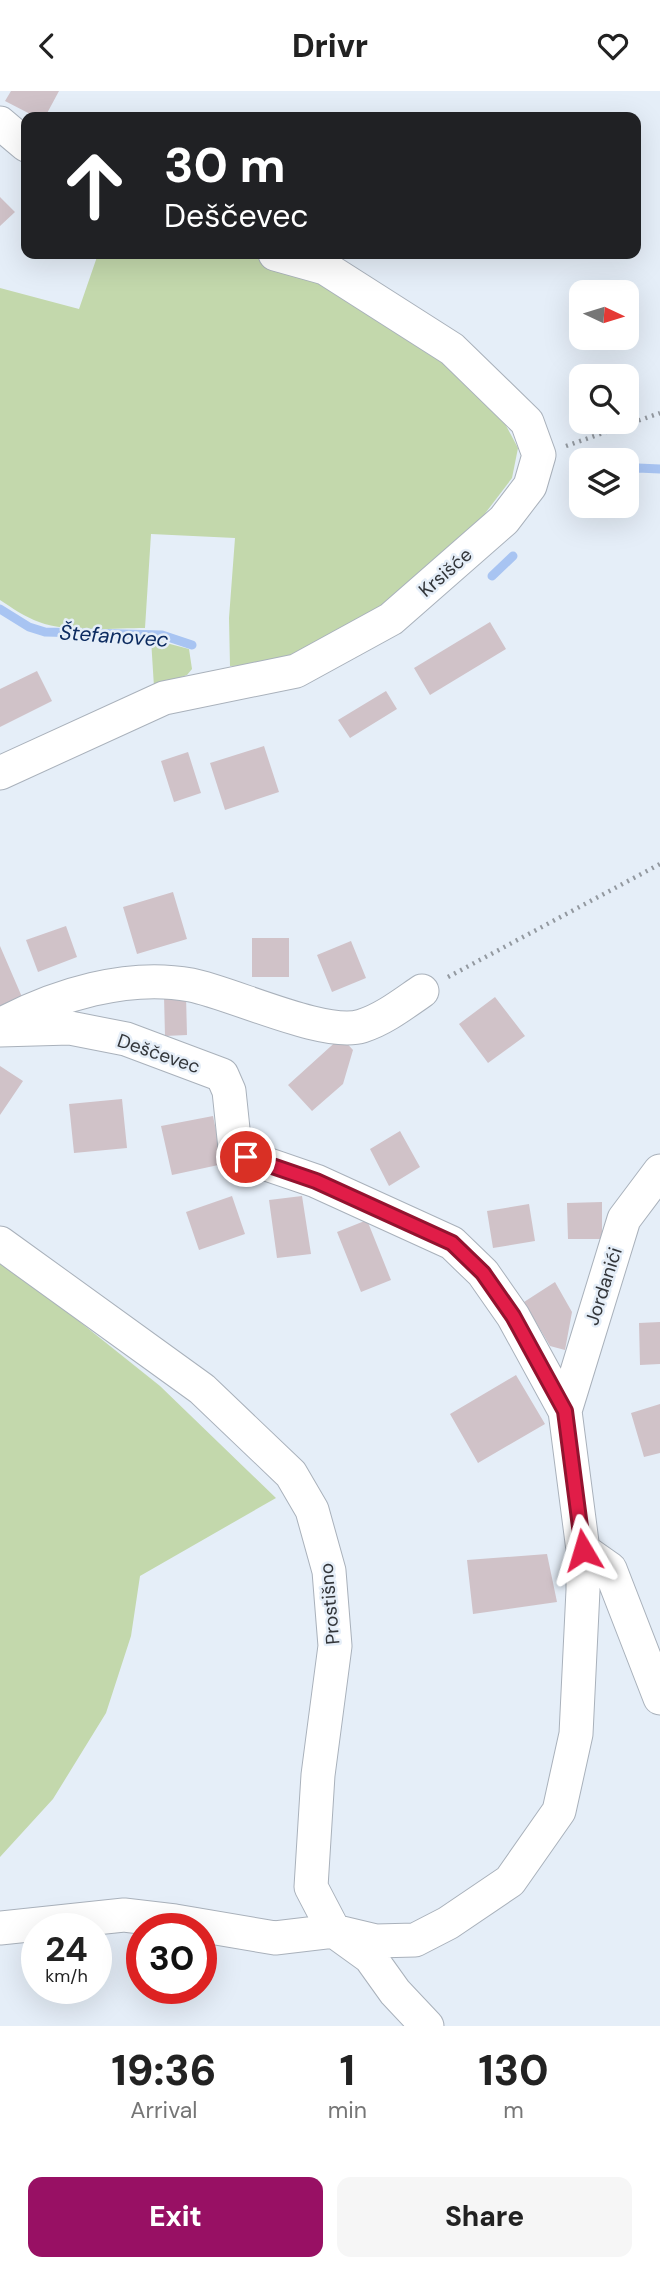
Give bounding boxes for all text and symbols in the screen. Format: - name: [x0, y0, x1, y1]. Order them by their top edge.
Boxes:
- text: Drivr: [292, 25, 368, 67]
- icon: back: [28, 27, 66, 65]
- icon: heart: [594, 27, 632, 65]
- text: 30 m: [164, 133, 286, 197]
- icon: ahead: [49, 140, 140, 231]
- text: Deščevec: [164, 195, 309, 237]
- north arrow: [569, 280, 639, 350]
- map controls: [569, 280, 639, 518]
- button: search: [569, 364, 639, 434]
- button: layers: [569, 448, 639, 518]
- street label: Krsišće: [413, 542, 477, 603]
- water label: Štefanovec: [58, 618, 170, 654]
- street label: Deščevec: [114, 1028, 204, 1079]
- pin: [216, 1127, 276, 1187]
- icon: arrive: [227, 1138, 265, 1176]
- street label: Jordanići: [579, 1244, 628, 1328]
- position arrow: [546, 1513, 620, 1587]
- street label: Prostišno: [313, 1562, 346, 1646]
- speed limit sign: 30: [126, 1913, 217, 2004]
- text: 24: [45, 1926, 88, 1972]
- text: km/h: [45, 1964, 88, 1988]
- text: 19:36: [111, 2043, 216, 2098]
- text: 1: [340, 2043, 355, 2098]
- text: 130: [478, 2043, 549, 2098]
- text: Arrival: [130, 2095, 197, 2125]
- text: min: [328, 2095, 367, 2125]
- text: m: [503, 2095, 524, 2125]
- button: Exit: [28, 2177, 323, 2257]
- button: Share: [337, 2177, 632, 2257]

